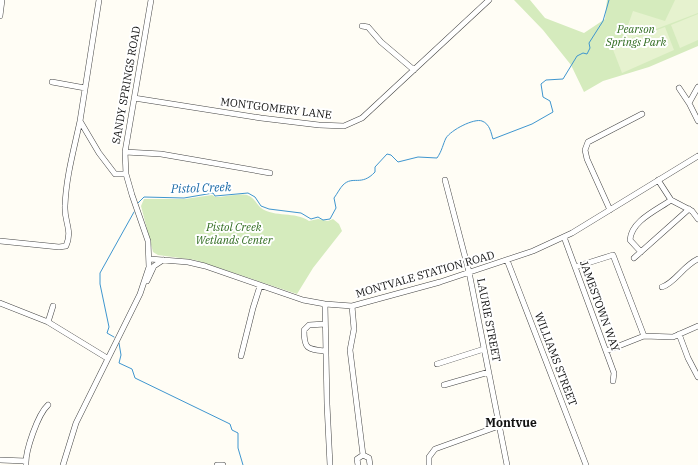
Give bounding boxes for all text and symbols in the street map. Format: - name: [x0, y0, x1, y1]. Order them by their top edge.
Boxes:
- park label: Pearson Springs Park: [605, 22, 666, 49]
- street label: SANDY SPRINGS ROAD: [109, 25, 143, 145]
- street label: MONTGOMERY LANE: [220, 94, 332, 122]
- water label: Pistol Creek: [170, 179, 232, 196]
- park label: Pistol Creek Wetlands Center: [196, 220, 274, 247]
- street label: MONTVALE STATION ROAD: [354, 247, 496, 301]
- street label: JAMESTOWN WAY: [577, 259, 623, 354]
- street label: LAURIE STREET: [474, 277, 504, 363]
- street label: WILLIAMS STREET: [532, 310, 580, 408]
- district label: Montvue: [485, 415, 537, 430]

